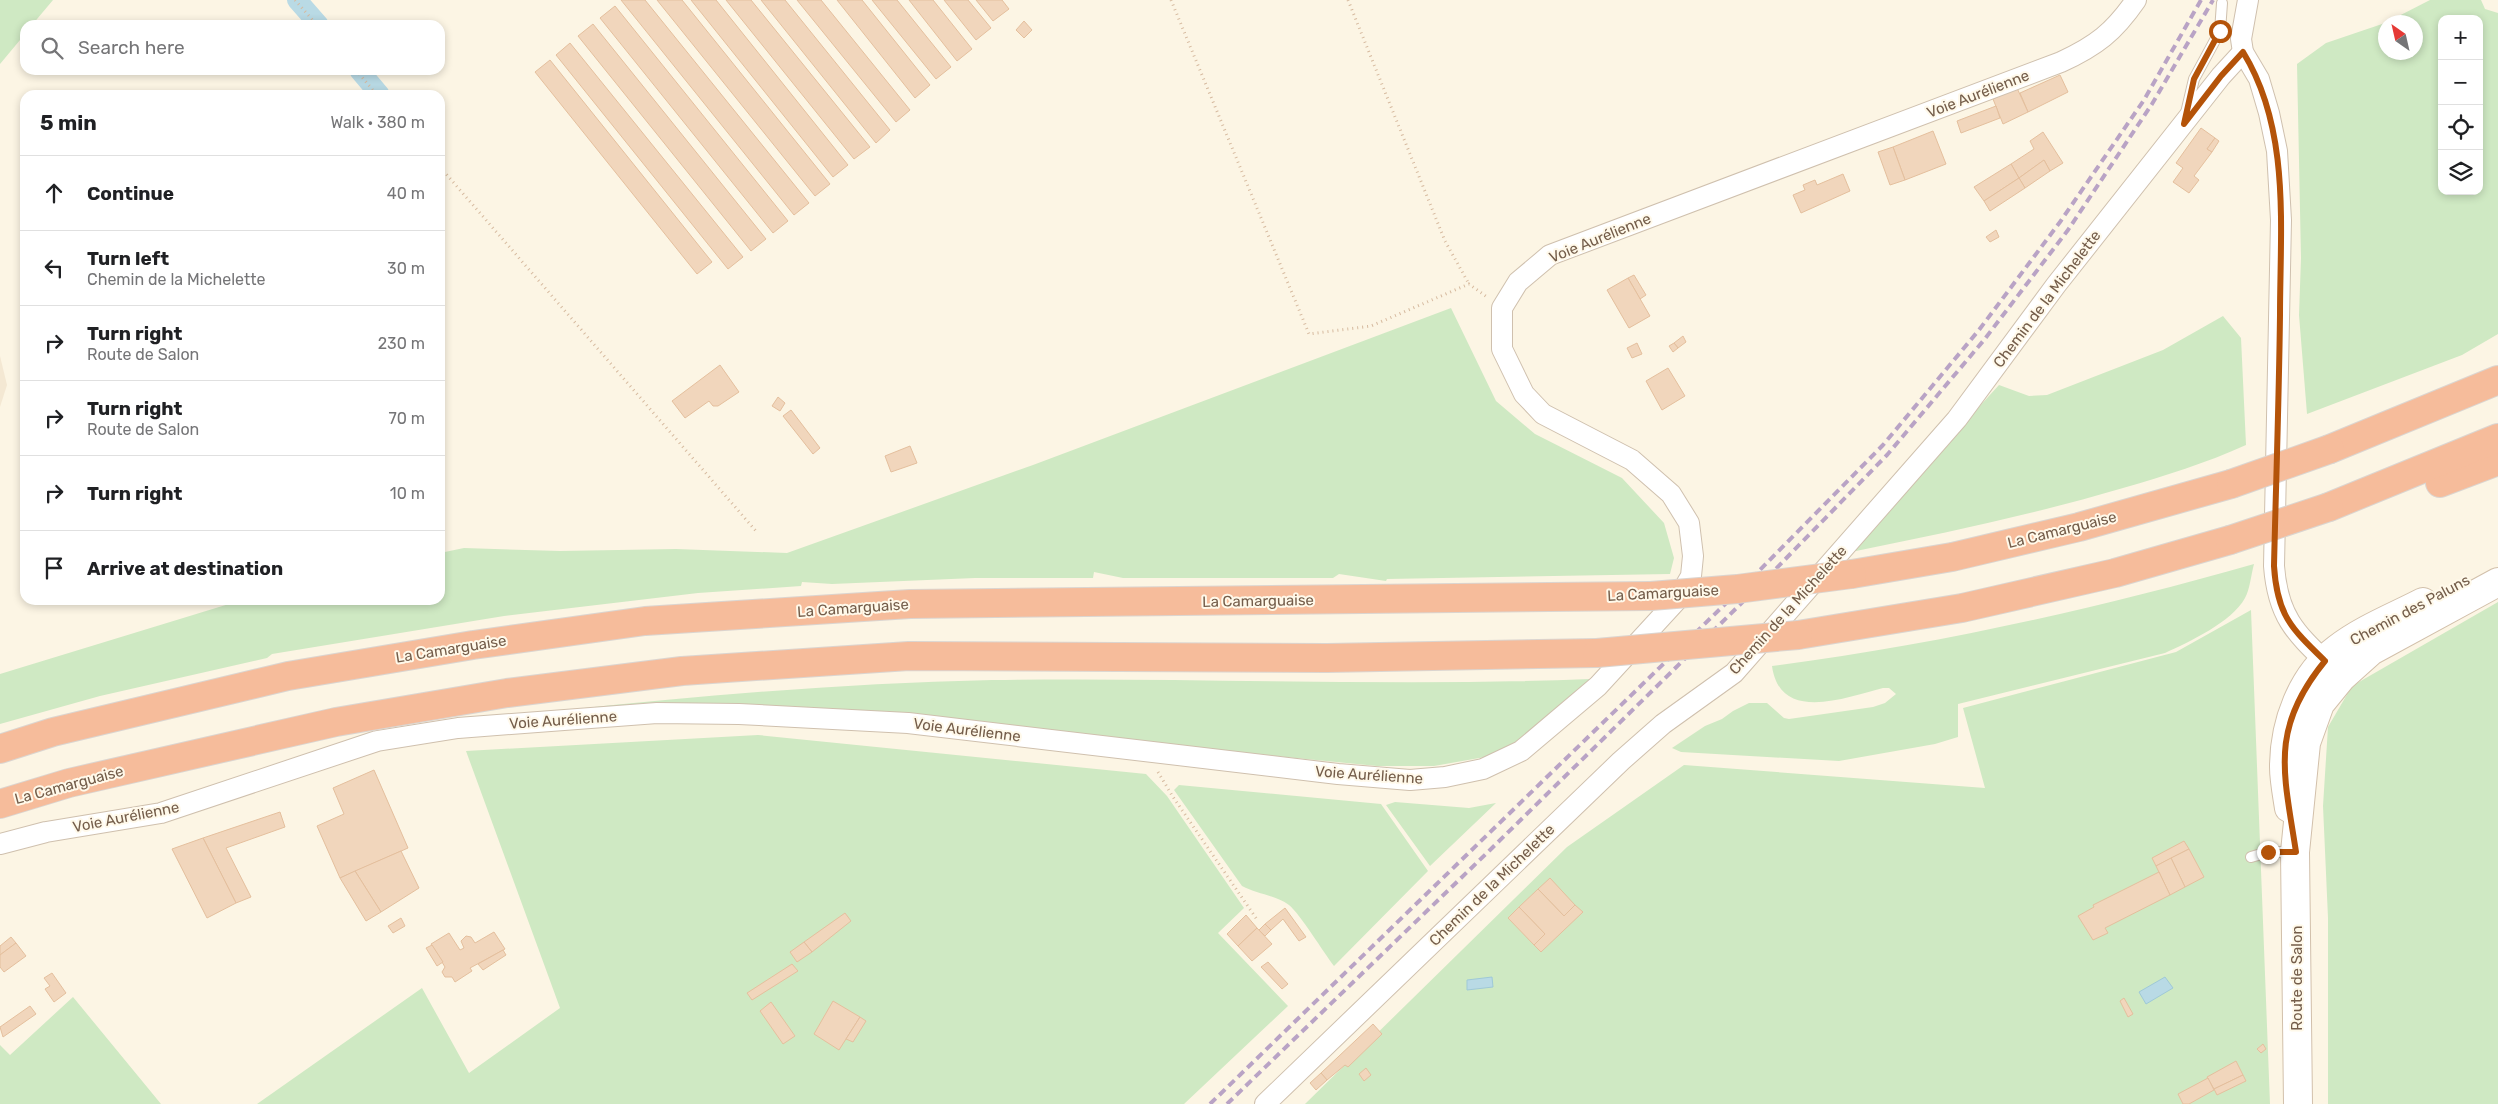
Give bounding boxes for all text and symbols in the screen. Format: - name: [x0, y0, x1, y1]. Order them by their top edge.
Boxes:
- north arrow: [2378, 15, 2423, 60]
- map controls: [2438, 15, 2483, 195]
- button: +: [2438, 15, 2483, 60]
- search box: [20, 20, 445, 75]
- route start: [2209, 20, 2232, 43]
- icon: search: [38, 34, 66, 62]
- text: Search here: [78, 36, 185, 59]
- button: −: [2438, 60, 2483, 105]
- street label: Voie Aurélienne: [1924, 66, 2032, 122]
- button: locate: [2438, 105, 2483, 150]
- text: 5 min: [40, 110, 97, 135]
- text: Walk · 380 m: [331, 113, 425, 132]
- button: layers: [2438, 150, 2483, 195]
- icon: ahead: [40, 179, 68, 207]
- text: Continue: [87, 182, 174, 205]
- text: 40 m: [387, 184, 425, 203]
- street label: Voie Aurélienne: [1546, 209, 1654, 267]
- street label: Chemin de la Michelette: [1989, 227, 2105, 371]
- text: Turn left: [87, 247, 169, 270]
- icon: left: [40, 254, 68, 282]
- text: 30 m: [387, 259, 425, 278]
- text: Chemin de la Michelette: [87, 270, 266, 289]
- text: Turn right: [87, 322, 182, 345]
- icon: right: [40, 329, 68, 357]
- text: 230 m: [378, 334, 425, 353]
- text: Route de Salon: [87, 345, 199, 364]
- text: Turn right: [87, 397, 182, 420]
- icon: right: [40, 404, 68, 432]
- text: 70 m: [388, 409, 425, 428]
- text: Route de Salon: [87, 420, 199, 439]
- icon: right: [40, 479, 68, 507]
- text: Turn right: [87, 482, 182, 505]
- text: 10 m: [390, 484, 425, 503]
- street label: La Camarguaise: [2006, 508, 2118, 552]
- street label: Chemin de la Michelette: [1725, 542, 1851, 678]
- icon: arrive: [40, 554, 68, 582]
- text: Arrive at destination: [87, 557, 283, 580]
- street label: Chemin des Paluns: [2347, 571, 2473, 649]
- street label: La Camarguaise: [1607, 581, 1719, 605]
- street label: La Camarguaise: [1202, 591, 1314, 611]
- street label: La Camarguaise: [797, 595, 909, 621]
- street label: La Camarguaise: [394, 631, 508, 667]
- street label: Voie Aurélienne: [508, 707, 618, 733]
- street label: Voie Aurélienne: [912, 714, 1022, 746]
- street label: La Camarguaise: [13, 762, 125, 808]
- street label: Voie Aurélienne: [1314, 762, 1424, 788]
- street label: Voie Aurélienne: [71, 798, 181, 836]
- street label: Chemin de la Michelette: [1426, 820, 1558, 950]
- route end: [2257, 841, 2280, 864]
- street label: Route de Salon: [2288, 925, 2306, 1031]

